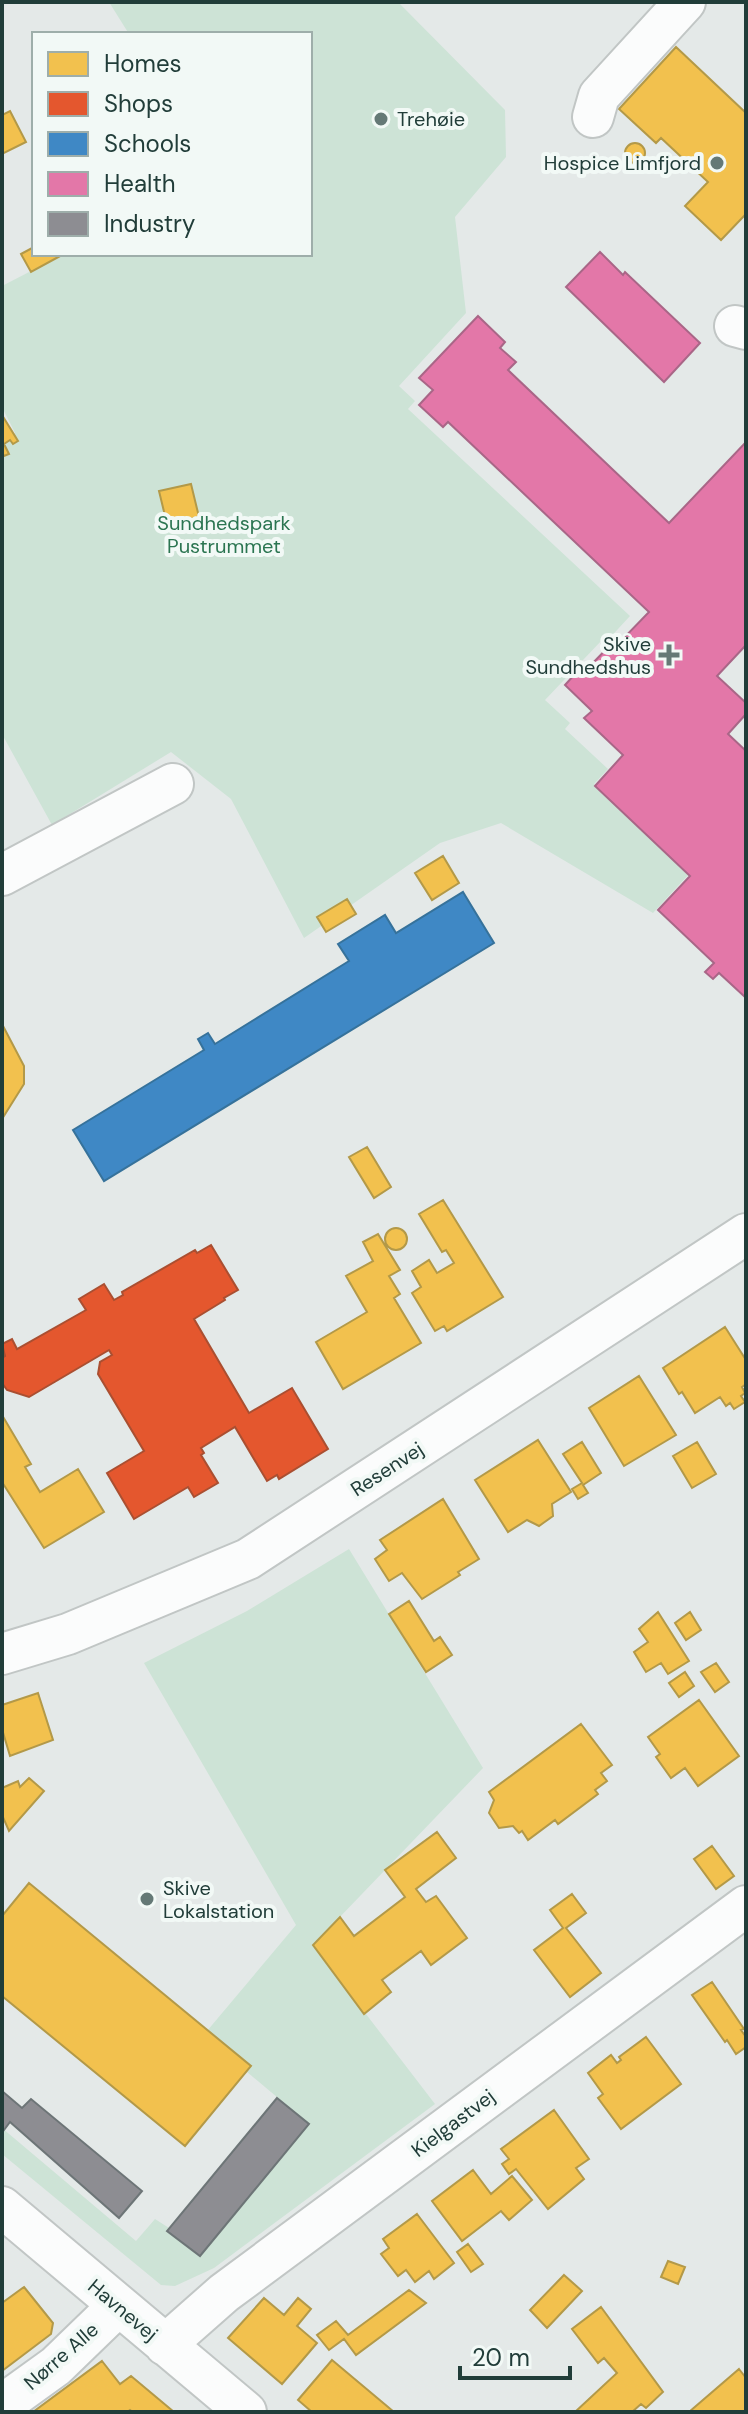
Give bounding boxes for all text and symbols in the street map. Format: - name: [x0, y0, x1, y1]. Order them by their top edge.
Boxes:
- legend: [32, 32, 312, 256]
- text: Homes: [104, 48, 182, 79]
- text: Shops: [104, 88, 173, 119]
- place label: Trehøie: [397, 106, 465, 132]
- marker: Trehøie: [372, 110, 390, 128]
- text: Schools: [104, 128, 191, 159]
- place label: Hospice Limfjord: [544, 150, 701, 176]
- marker: Hospice Limfjord: [708, 154, 726, 172]
- text: Health: [104, 168, 176, 199]
- text: Industry: [104, 208, 195, 239]
- park label: Sundhedspark Pustrummet: [157, 510, 291, 559]
- place label: Skive Sundhedshus: [525, 631, 651, 680]
- marker: Skive Sundhedshus: [658, 644, 680, 666]
- street label: Resenvej: [346, 1436, 428, 1502]
- place label: Skive Lokalstation: [163, 1875, 274, 1924]
- marker: Skive Lokalstation: [138, 1890, 156, 1908]
- street label: Kielgastvej: [406, 2083, 500, 2163]
- street label: Havnevej: [83, 2273, 163, 2347]
- street label: Nørre Alle: [18, 2317, 104, 2395]
- scale bar: [460, 2330, 570, 2380]
- text: 20 m: [472, 2342, 530, 2373]

